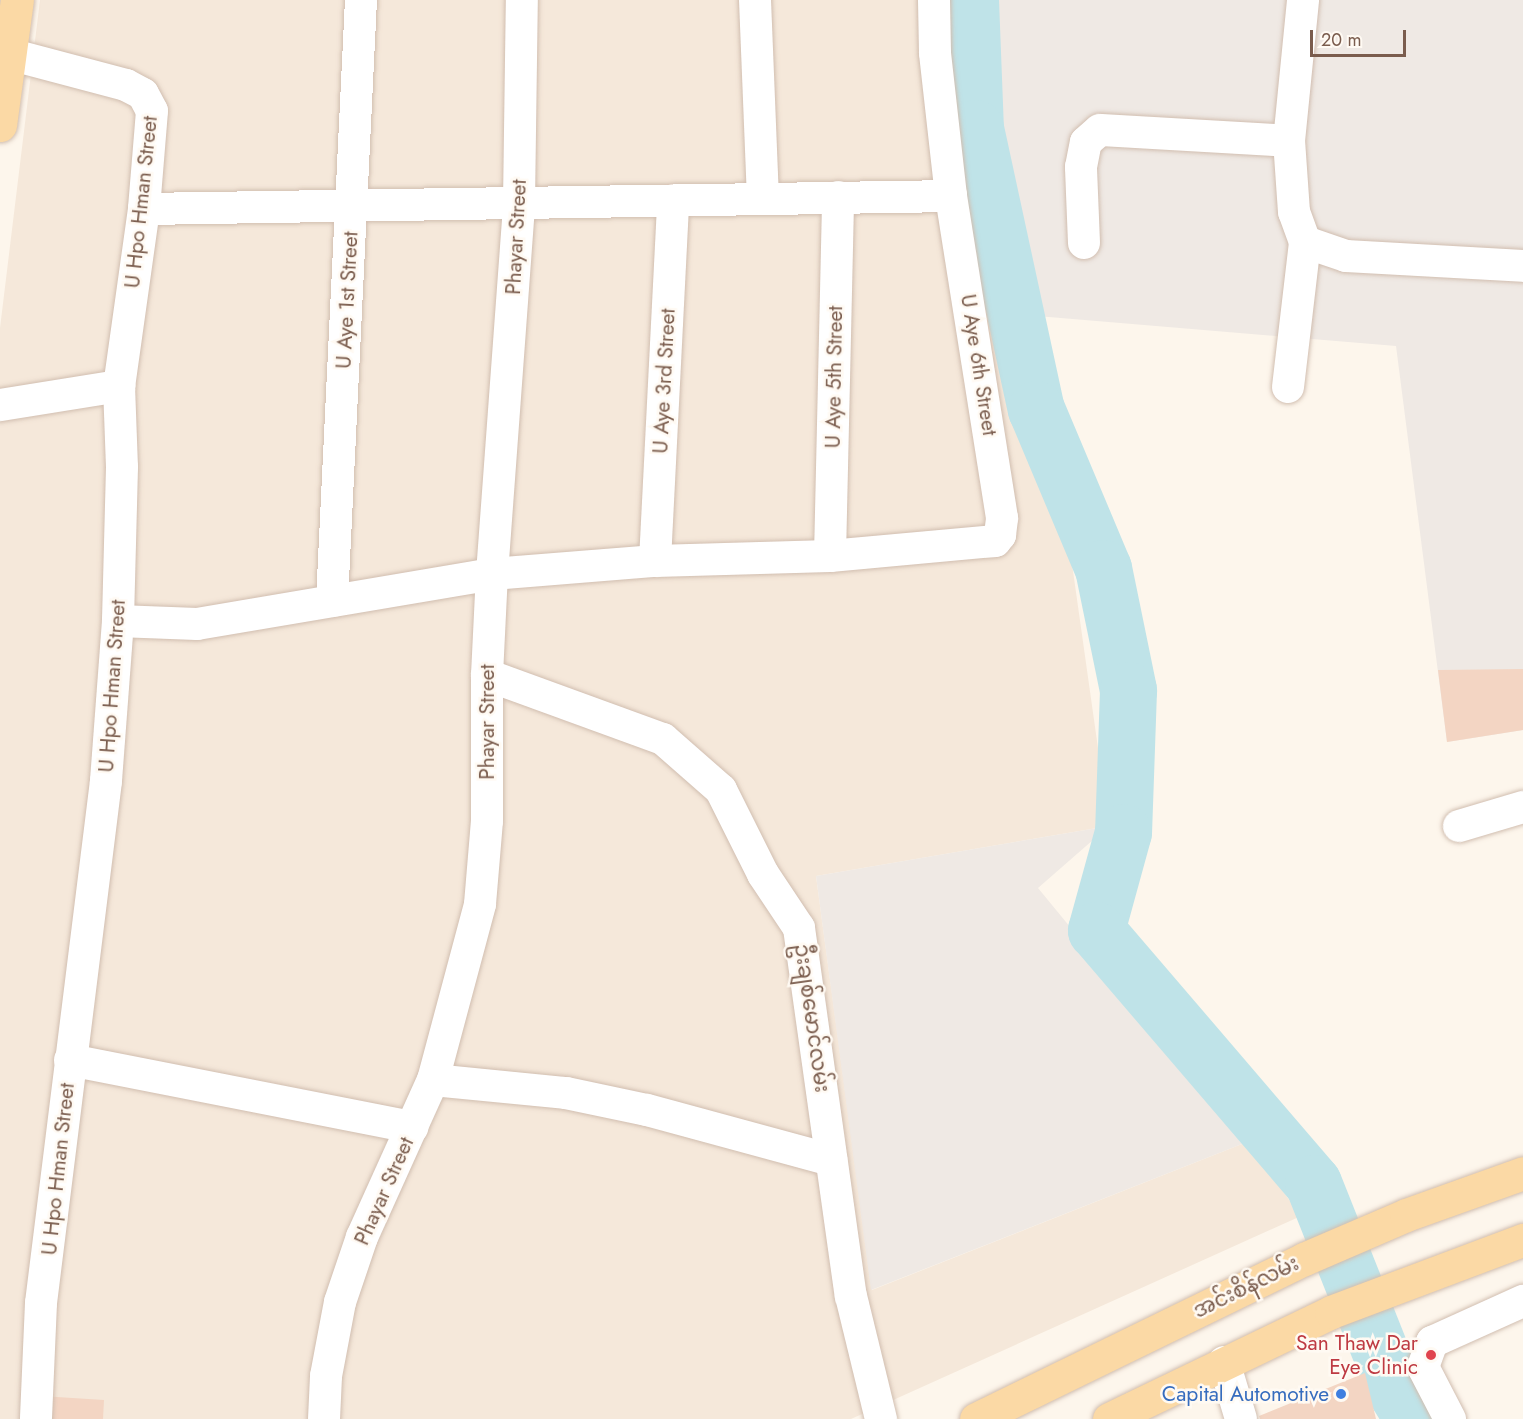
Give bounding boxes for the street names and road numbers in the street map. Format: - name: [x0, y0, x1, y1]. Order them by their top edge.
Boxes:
- street label: U Hpo Hman Street: [119, 115, 163, 289]
- street label: Phayar Street: [500, 179, 532, 295]
- street label: U Aye 1st Street: [331, 231, 363, 369]
- street label: U Aye 6th Street: [955, 292, 1003, 438]
- street label: U Aye 5th Street: [820, 305, 848, 449]
- street label: U Aye 3rd Street: [648, 308, 680, 454]
- street label: U Hpo Hman Street: [93, 599, 131, 773]
- street label: Phayar Street: [474, 664, 500, 780]
- street label: ဦးချစ်မောင်လမ်း: [789, 942, 835, 1094]
- street label: U Hpo Hman Street: [36, 1082, 80, 1256]
- street label: Phayar Street: [349, 1133, 419, 1249]
- street label: အင်းစိန်လမ်း: [1189, 1251, 1303, 1323]

